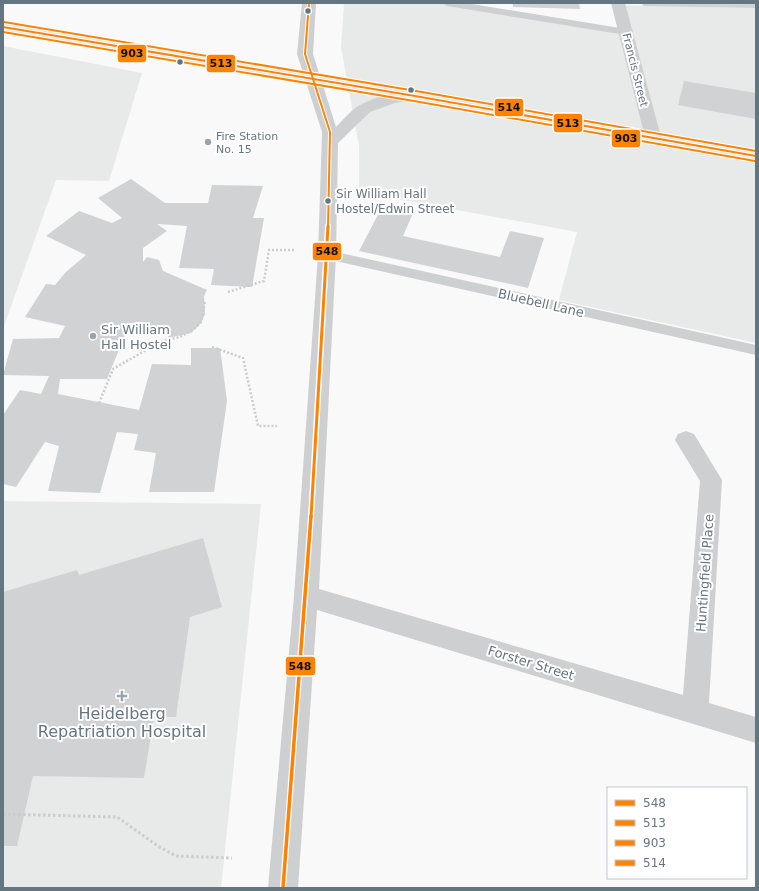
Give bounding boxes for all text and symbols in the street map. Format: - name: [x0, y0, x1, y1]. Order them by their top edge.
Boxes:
- unlabelled marker: [303, 6, 313, 16]
- street label: Francis Street: [620, 32, 651, 109]
- line badge: 903: [117, 44, 147, 63]
- text: 903: [121, 47, 143, 60]
- line badge: 513: [206, 54, 236, 73]
- unlabelled marker: [175, 57, 185, 67]
- text: 513: [210, 57, 232, 70]
- unlabelled marker: [406, 85, 416, 95]
- line badge: 514: [494, 98, 524, 117]
- text: 514: [498, 101, 521, 114]
- line badge: 513: [553, 113, 583, 133]
- text: 513: [557, 117, 579, 130]
- line badge: 903: [611, 129, 641, 148]
- place label: Fire Station No. 15: [216, 130, 278, 156]
- text: 903: [615, 132, 637, 145]
- marker: Fire Station No. 15: [203, 137, 213, 147]
- place label: Sir William Hall Hostel/Edwin Street: [336, 187, 455, 216]
- marker: Sir William Hall Hostel/Edwin Street: [323, 196, 333, 206]
- line badge: 548: [312, 242, 342, 261]
- text: 548: [316, 245, 338, 258]
- street label: Bluebell Lane: [497, 286, 585, 320]
- place label: Sir William Hall Hostel: [101, 322, 171, 352]
- marker: Sir William Hall Hostel: [88, 331, 98, 341]
- street label: Huntingfield Place: [693, 514, 717, 632]
- street label: Forster Street: [486, 643, 576, 683]
- line badge: 548: [285, 656, 316, 676]
- text: 548: [289, 660, 311, 673]
- marker: Heidelberg Repatriation Hospital: [116, 690, 128, 702]
- place label: Heidelberg Repatriation Hospital: [38, 704, 206, 741]
- legend: [607, 787, 747, 879]
- text: 548: [643, 796, 666, 810]
- text: 513: [643, 816, 666, 830]
- text: 903: [643, 836, 666, 850]
- text: 514: [643, 856, 666, 870]

